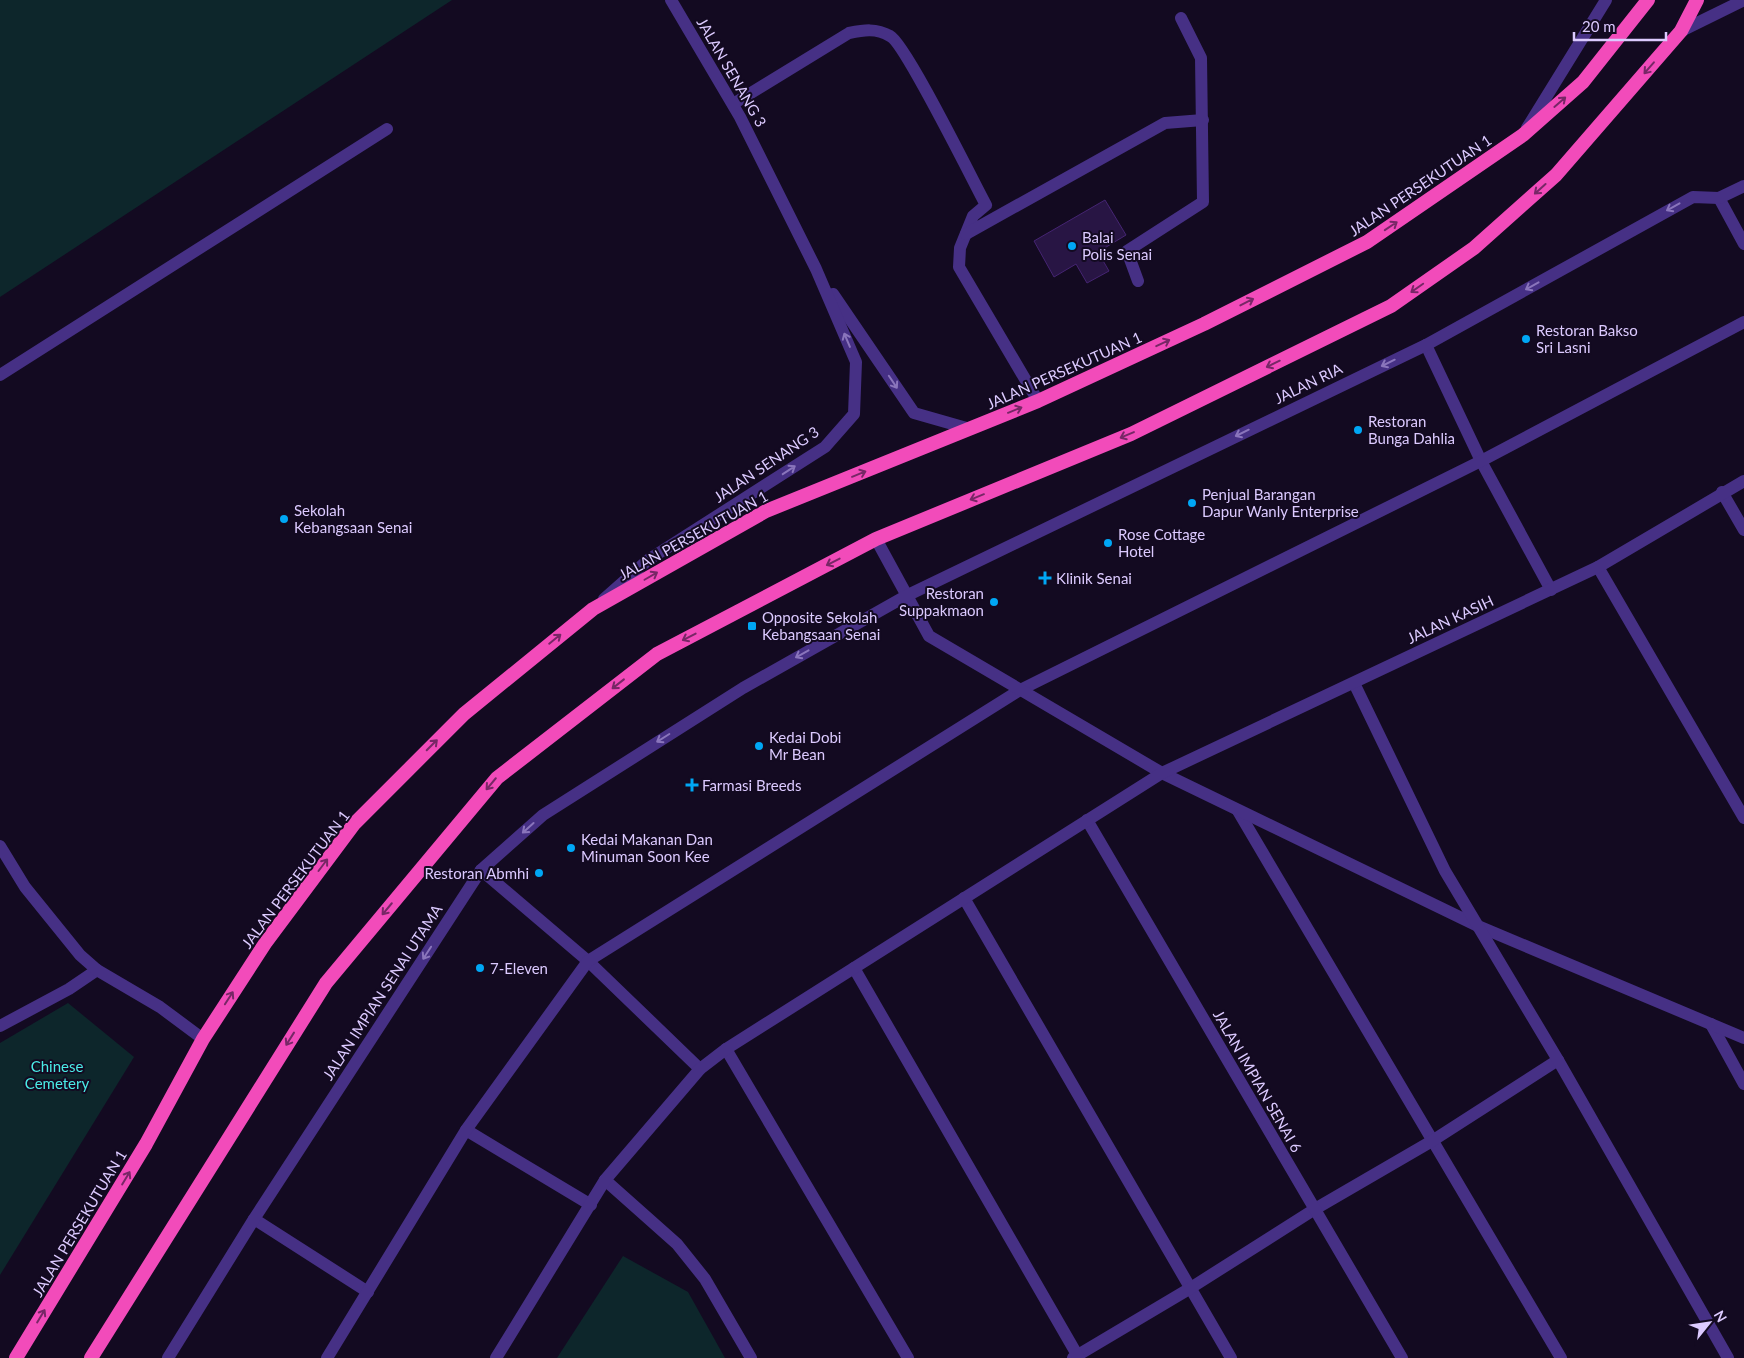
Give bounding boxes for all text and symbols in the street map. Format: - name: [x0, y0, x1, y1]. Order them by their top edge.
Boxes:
- scale bar: [1574, 10, 1666, 42]
- street label: JALAN SENANG 3: [693, 14, 771, 130]
- text: 20 m: [1582, 17, 1616, 35]
- one-way arrow: [1643, 61, 1655, 74]
- one-way arrow: [1554, 97, 1567, 108]
- street label: JALAN PERSEKUTUAN 1: [1345, 131, 1495, 239]
- one-way arrow: [1534, 183, 1547, 194]
- one-way arrow: [1667, 203, 1681, 213]
- one-way arrow: [1383, 221, 1397, 231]
- place label: Balai Polis Senai: [1082, 228, 1152, 263]
- marker: Balai Polis Senai: [1066, 240, 1078, 252]
- one-way arrow: [1525, 282, 1539, 292]
- one-way arrow: [1410, 283, 1424, 293]
- one-way arrow: [1240, 297, 1255, 307]
- place label: Restoran Bakso Sri Lasni: [1536, 321, 1638, 356]
- street label: JALAN PERSEKUTUAN 1: [984, 328, 1144, 412]
- one-way arrow: [841, 333, 851, 348]
- marker: Restoran Bakso Sri Lasni: [1520, 333, 1532, 345]
- one-way arrow: [1155, 338, 1170, 347]
- street label: JALAN RIA: [1271, 358, 1346, 407]
- one-way arrow: [1266, 359, 1281, 369]
- one-way arrow: [1381, 359, 1396, 368]
- one-way arrow: [888, 375, 898, 389]
- one-way arrow: [1008, 405, 1023, 414]
- place label: Restoran Bunga Dahlia: [1368, 412, 1455, 447]
- street label: JALAN SENANG 3: [710, 422, 822, 506]
- marker: Restoran Bunga Dahlia: [1352, 424, 1364, 436]
- one-way arrow: [1235, 429, 1250, 438]
- one-way arrow: [1120, 431, 1135, 441]
- one-way arrow: [782, 464, 796, 474]
- one-way arrow: [851, 468, 866, 478]
- place label: Penjual Barangan Dapur Wanly Enterprise: [1202, 485, 1359, 520]
- street label: JALAN PERSEKUTUAN 1: [615, 486, 771, 584]
- one-way arrow: [970, 493, 985, 503]
- marker: Penjual Barangan Dapur Wanly Enterprise: [1186, 497, 1198, 509]
- place label: Sekolah Kebangsaan Senai: [294, 501, 412, 536]
- marker: Sekolah Kebangsaan Senai: [278, 513, 290, 525]
- place label: Rose Cottage Hotel: [1118, 525, 1205, 560]
- marker: Rose Cottage Hotel: [1102, 537, 1114, 549]
- one-way arrow: [825, 557, 840, 567]
- place label: Klinik Senai: [1056, 569, 1132, 587]
- one-way arrow: [643, 571, 658, 581]
- marker: Klinik Senai: [1038, 571, 1052, 585]
- place label: Restoran Suppakmaon: [899, 584, 984, 619]
- street label: JALAN KASIH: [1404, 591, 1496, 647]
- marker: Restoran Suppakmaon: [988, 596, 1000, 608]
- place label: Opposite Sekolah Kebangsaan Senai: [762, 608, 880, 643]
- marker: Opposite Sekolah Kebangsaan Senai: [746, 620, 758, 632]
- one-way arrow: [682, 633, 697, 642]
- one-way arrow: [549, 634, 562, 645]
- one-way arrow: [795, 649, 810, 659]
- one-way arrow: [612, 678, 625, 689]
- place label: Kedai Dobi Mr Bean: [769, 728, 841, 763]
- one-way arrow: [657, 733, 671, 743]
- one-way arrow: [426, 740, 438, 752]
- marker: Kedai Dobi Mr Bean: [753, 740, 765, 752]
- place label: Farmasi Breeds: [702, 776, 801, 794]
- one-way arrow: [486, 778, 497, 791]
- marker: Farmasi Breeds: [686, 779, 698, 791]
- street label: JALAN PERSEKUTUAN 1: [237, 806, 353, 952]
- one-way arrow: [522, 822, 535, 834]
- place label: Kedai Makanan Dan Minuman Soon Kee: [581, 830, 713, 865]
- marker: Kedai Makanan Dan Minuman Soon Kee: [565, 842, 577, 854]
- one-way arrow: [318, 858, 328, 872]
- place label: Restoran Abmhi: [424, 864, 529, 882]
- marker: Restoran Abmhi: [533, 867, 545, 879]
- street label: JALAN IMPIAN SENAI UTAMA: [318, 900, 446, 1083]
- one-way arrow: [381, 903, 393, 916]
- one-way arrow: [422, 946, 432, 960]
- place label: 7-Eleven: [490, 959, 548, 977]
- marker: 7-Eleven: [474, 962, 486, 974]
- one-way arrow: [225, 991, 235, 1005]
- street label: JALAN IMPIAN SENAI 6: [1210, 1007, 1306, 1156]
- one-way arrow: [285, 1032, 295, 1046]
- park label: Chinese Cemetery: [25, 1057, 89, 1092]
- street label: JALAN PERSEKUTUAN 1: [28, 1146, 130, 1300]
- one-way arrow: [121, 1171, 131, 1185]
- north arrow: [1684, 1298, 1734, 1348]
- text: N: [1711, 1307, 1731, 1325]
- one-way arrow: [37, 1310, 47, 1324]

